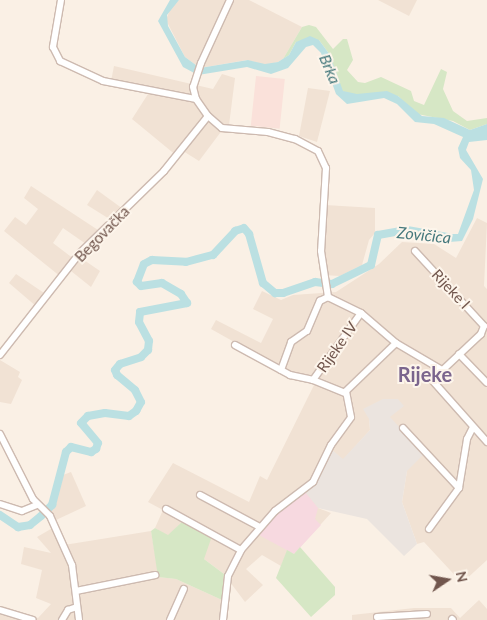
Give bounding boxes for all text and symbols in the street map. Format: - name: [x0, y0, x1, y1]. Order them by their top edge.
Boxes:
- water label: Brka: [315, 51, 345, 87]
- street label: Begovačka: [71, 202, 133, 266]
- water label: Zovičica: [396, 223, 452, 247]
- street label: Rijeke I: [428, 265, 474, 313]
- street label: Rijeke IV: [313, 318, 361, 376]
- district label: Rijeke: [398, 362, 452, 386]
- north arrow: [422, 555, 472, 605]
- text: N: [453, 570, 472, 584]

